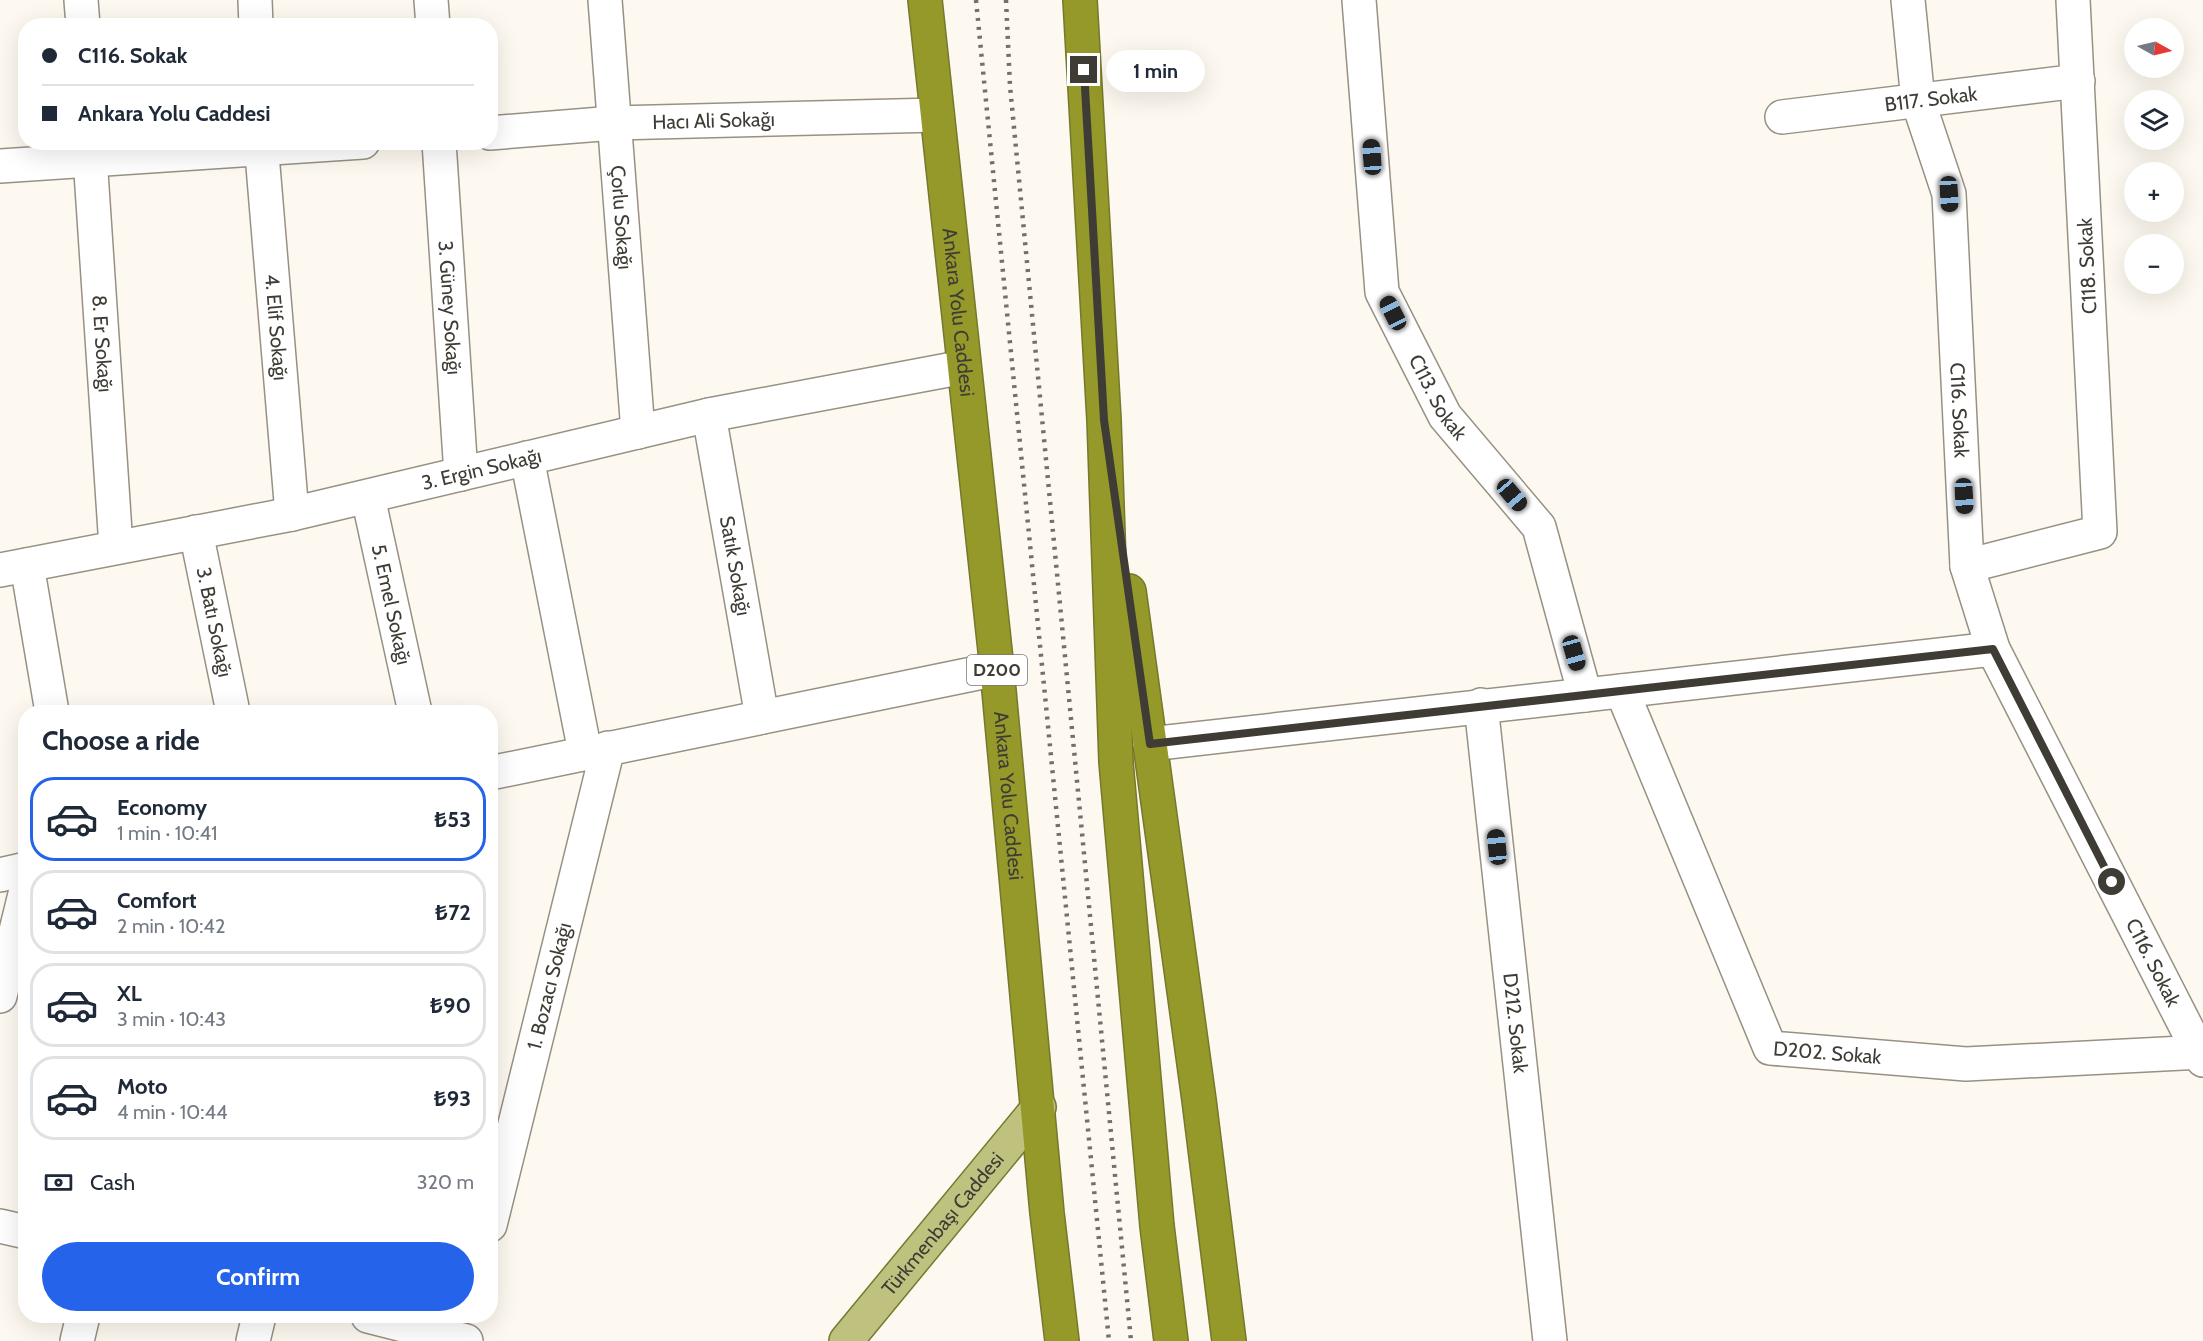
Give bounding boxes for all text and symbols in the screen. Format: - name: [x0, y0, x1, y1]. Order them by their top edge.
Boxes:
- north arrow: [2124, 18, 2184, 78]
- map controls: [2124, 18, 2184, 294]
- text: C116. Sokak: [78, 42, 187, 69]
- callout: 1 min: [1105, 49, 1204, 91]
- route end: [1070, 56, 1097, 83]
- text: 1 min: [1133, 59, 1178, 83]
- street label: B117. Sokak: [1883, 81, 1979, 116]
- button: layers: [2124, 90, 2184, 150]
- text: Ankara Yolu Caddesi: [78, 100, 271, 127]
- street label: Hacı Ali Sokağı: [652, 107, 775, 134]
- car: [1362, 138, 1382, 176]
- button: +: [2124, 162, 2184, 222]
- street label: Çorlu Sokağı: [606, 164, 638, 270]
- car: [1939, 176, 1959, 212]
- street label: C118. Sokak: [2072, 217, 2102, 315]
- street label: Ankara Yolu Caddesi: [938, 227, 980, 398]
- button: −: [2124, 234, 2184, 294]
- street label: 3. Güney Sokağı: [434, 240, 466, 376]
- street label: 4. Elif Sokağı: [260, 273, 293, 381]
- car: [1377, 293, 1409, 333]
- street label: 8. Er Sokağı: [87, 294, 118, 393]
- street label: C113. Sokak: [1404, 350, 1472, 445]
- street label: C116. Sokak: [1945, 362, 1974, 459]
- street label: 3. Ergin Sokağı: [419, 443, 544, 495]
- car: [1494, 475, 1530, 515]
- car: [1954, 478, 1974, 514]
- street label: Satık Sokağı: [715, 514, 756, 617]
- street label: 5. Emel Sokağı: [367, 542, 416, 667]
- street label: 3. Batı Sokağı: [192, 565, 238, 679]
- car: [1560, 633, 1588, 673]
- road number: D200: [967, 655, 1027, 685]
- street label: Ankara Yolu Caddesi: [989, 710, 1028, 881]
- text: Choose a ride: [42, 724, 200, 757]
- icon: car: [45, 792, 99, 846]
- text: Economy: [117, 794, 207, 821]
- text: ₺53: [434, 806, 471, 833]
- text: 1 min · 10:41: [117, 821, 217, 845]
- car: [1486, 828, 1508, 866]
- route start: [2098, 868, 2125, 895]
- icon: car: [45, 885, 99, 939]
- text: Comfort: [117, 887, 196, 914]
- text: ₺72: [435, 899, 471, 926]
- text: 2 min · 10:42: [117, 914, 225, 938]
- street label: C116. Sokak: [2121, 914, 2186, 1011]
- street label: 1. Bozacı Sokağı: [522, 920, 576, 1052]
- street label: D212. Sokak: [1498, 972, 1533, 1075]
- icon: car: [45, 978, 99, 1032]
- text: XL: [117, 980, 142, 1007]
- text: ₺90: [430, 992, 471, 1019]
- text: 3 min · 10:43: [117, 1007, 226, 1031]
- street label: D202. Sokak: [1772, 1036, 1882, 1069]
- icon: car: [45, 1071, 99, 1125]
- text: Moto: [117, 1073, 168, 1100]
- text: ₺93: [434, 1085, 471, 1112]
- text: 4 min · 10:44: [117, 1100, 228, 1124]
- street label: Türkmenbaşı Caddesi: [877, 1147, 1009, 1300]
- icon: cash: [42, 1166, 75, 1199]
- text: Cash: [90, 1169, 135, 1196]
- text: 320 m: [417, 1170, 474, 1194]
- button: Confirm: [42, 1242, 474, 1311]

